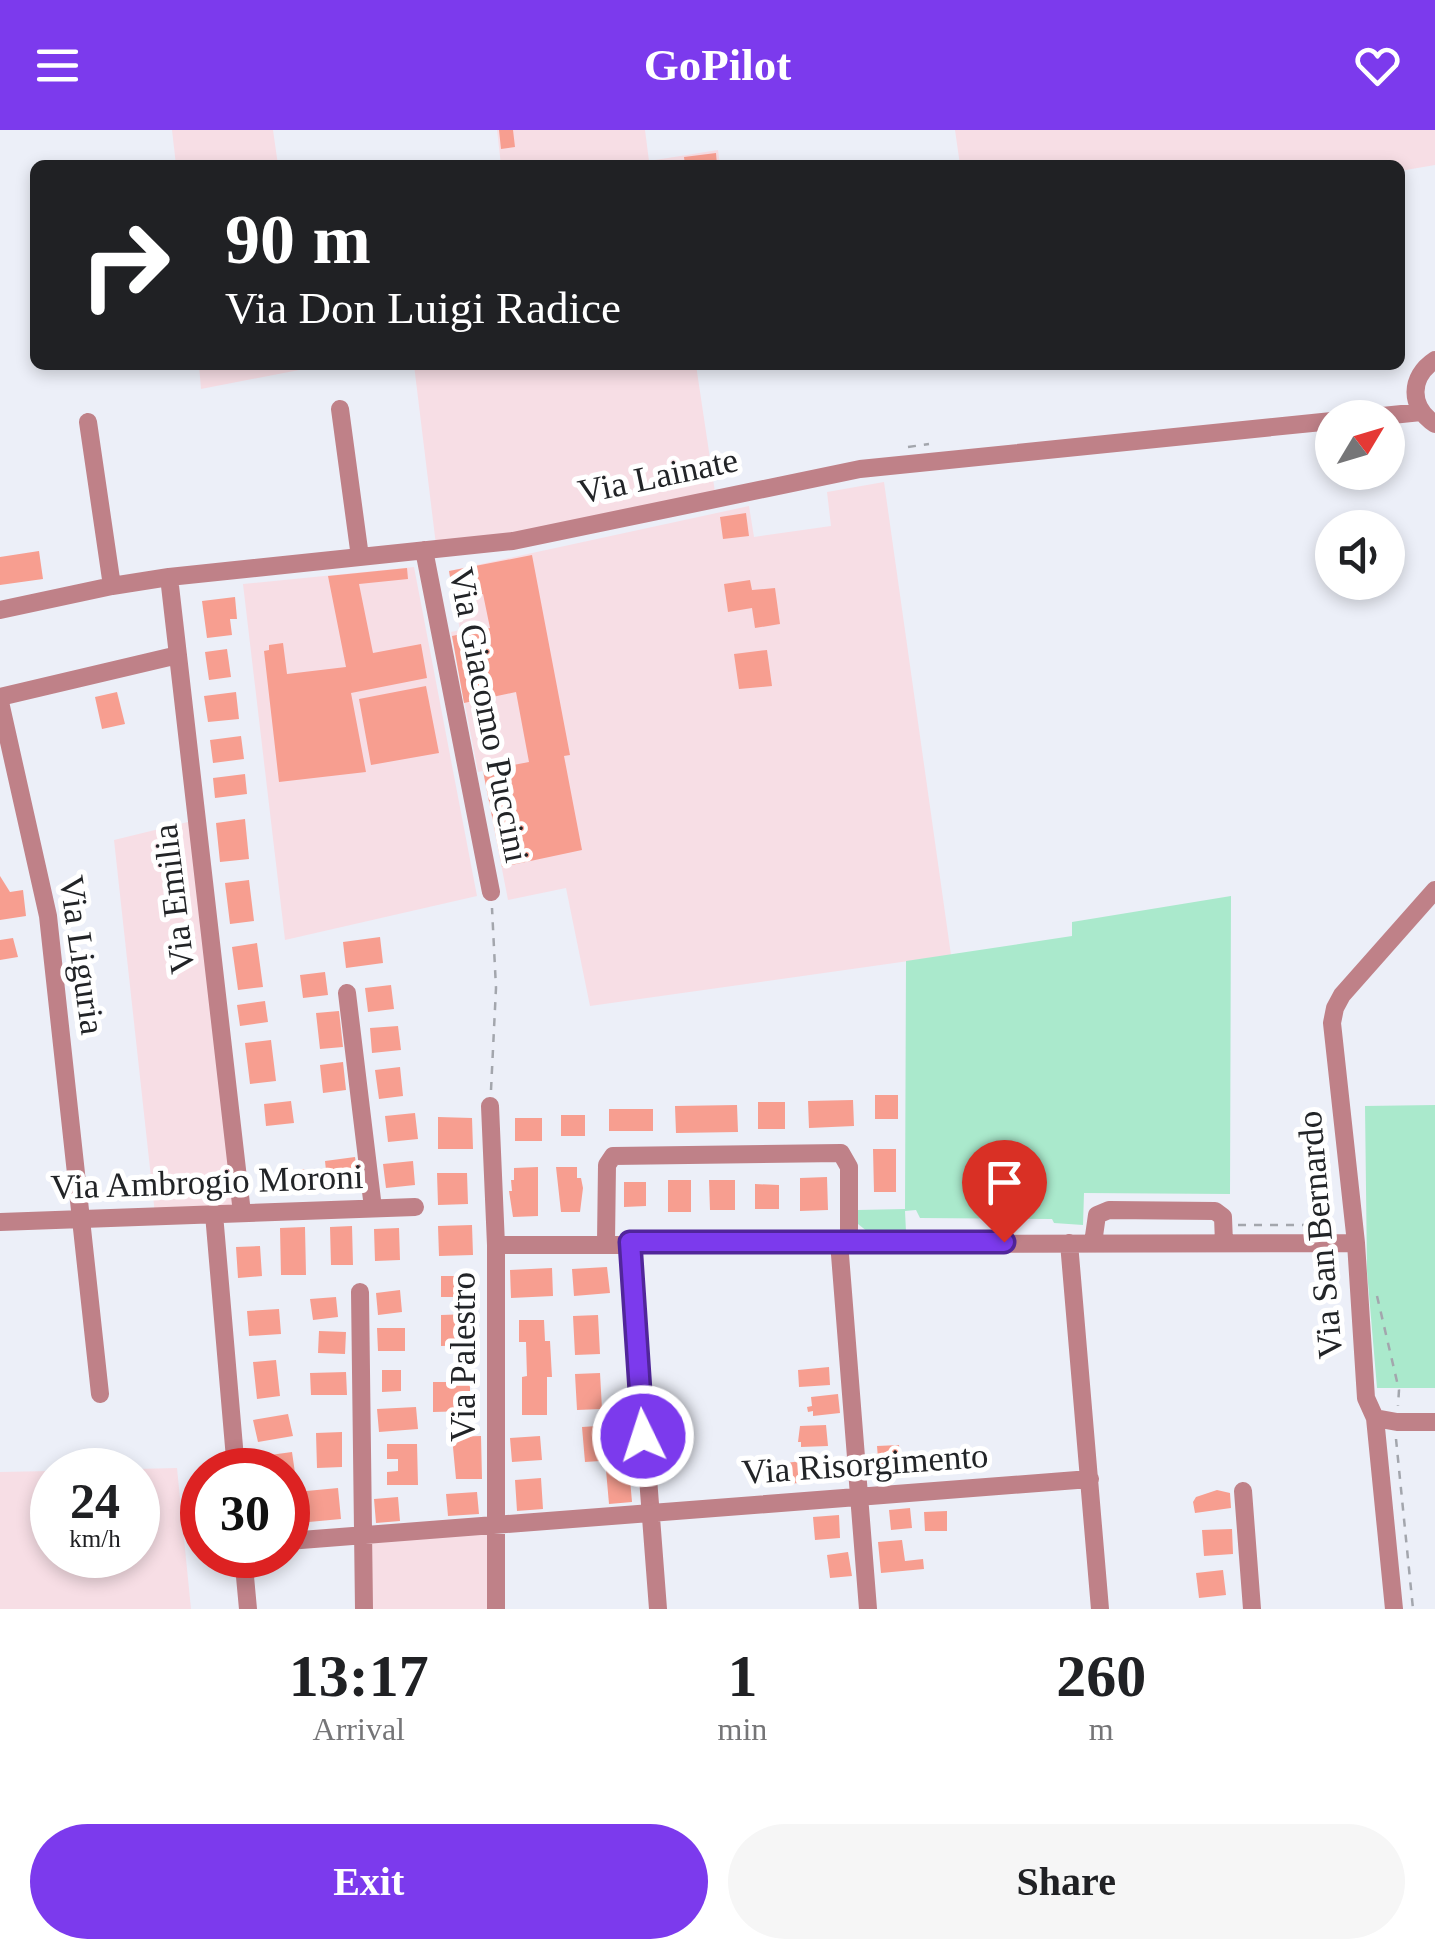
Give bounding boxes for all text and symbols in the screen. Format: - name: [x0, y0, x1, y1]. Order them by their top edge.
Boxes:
- icon: menu: [30, 38, 85, 93]
- icon: heart: [1350, 38, 1405, 93]
- text: GoPilot: [644, 40, 791, 90]
- icon: right: [60, 200, 190, 330]
- text: 90 m: [225, 201, 371, 278]
- text: Via Don Luigi Radice: [225, 283, 621, 333]
- north arrow: [1315, 400, 1405, 490]
- map controls: [1315, 400, 1405, 600]
- street label: Via Lainate: [575, 440, 741, 512]
- button: sound: [1315, 510, 1405, 600]
- street label: Via Giacomo Puccini: [441, 564, 537, 866]
- street label: Via Emilia: [145, 821, 203, 976]
- street label: Via Liguria: [52, 873, 113, 1037]
- street label: Via San Bernardo: [1290, 1109, 1350, 1361]
- pin: [962, 1140, 1047, 1243]
- icon: arrive: [977, 1155, 1032, 1210]
- street label: Via Ambrogio Moroni: [50, 1157, 364, 1207]
- street label: Via Palestro: [444, 1272, 483, 1442]
- position arrow: [591, 1384, 695, 1488]
- street label: Via Risorgimento: [740, 1436, 990, 1492]
- speed limit sign: 30: [180, 1448, 310, 1578]
- text: 24: [70, 1473, 120, 1529]
- text: km/h: [69, 1525, 121, 1552]
- text: 13:17: [289, 1643, 429, 1709]
- text: 1: [727, 1643, 757, 1709]
- text: 260: [1056, 1643, 1146, 1709]
- text: Arrival: [313, 1711, 405, 1747]
- text: min: [718, 1711, 767, 1747]
- text: m: [1089, 1711, 1114, 1747]
- button: Exit: [30, 1824, 708, 1939]
- button: Share: [728, 1824, 1405, 1939]

